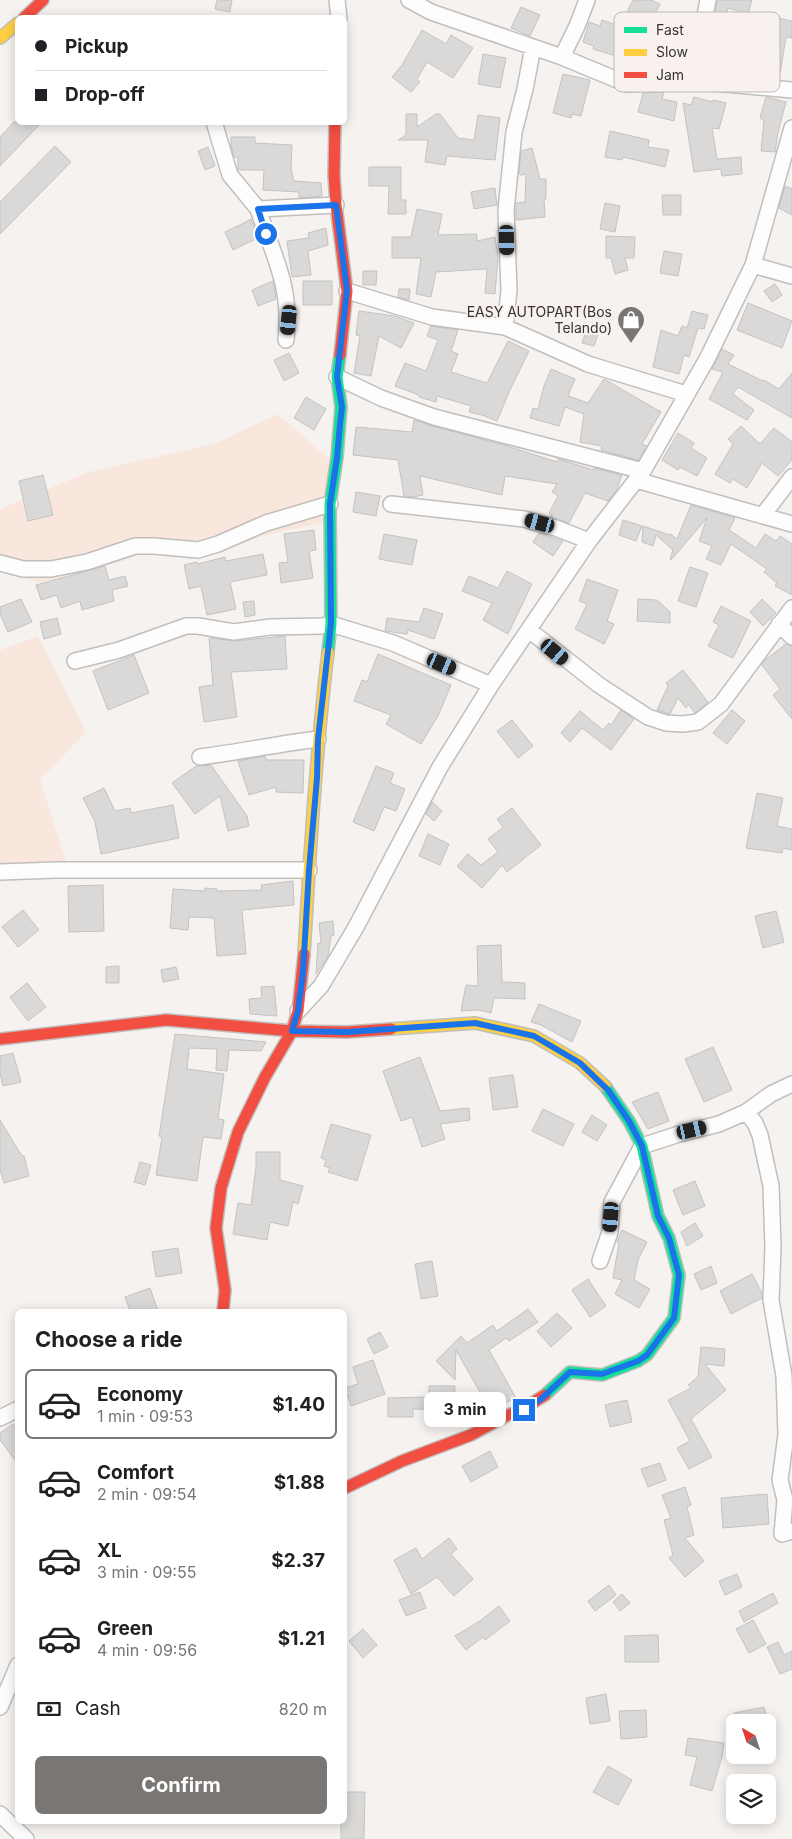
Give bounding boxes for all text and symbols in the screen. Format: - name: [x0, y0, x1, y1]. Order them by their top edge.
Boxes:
- legend: [614, 12, 780, 92]
- text: Fast: [656, 21, 684, 38]
- text: Pickup: [65, 35, 128, 58]
- text: Slow: [656, 43, 688, 60]
- text: Jam: [656, 66, 684, 83]
- text: Drop-off: [65, 83, 145, 106]
- route start: [255, 223, 277, 245]
- car: [499, 225, 514, 255]
- place label: EASY AUTOPART(Bos Telando): [467, 303, 612, 336]
- car: [279, 304, 298, 336]
- shop icon: EASY AUTOPART(Bos Telando): [616, 305, 646, 344]
- car: [523, 512, 556, 534]
- car: [538, 637, 571, 667]
- car: [425, 651, 458, 677]
- car: [675, 1119, 708, 1141]
- car: [602, 1201, 619, 1233]
- text: Choose a ride: [35, 1326, 183, 1352]
- icon: car: [37, 1382, 82, 1427]
- text: Economy: [97, 1383, 183, 1406]
- callout: 3 min: [424, 1392, 506, 1428]
- text: $1.40: [272, 1393, 325, 1416]
- text: 3 min: [443, 1399, 487, 1419]
- route end: [513, 1399, 535, 1421]
- text: 1 min · 09:53: [97, 1406, 193, 1426]
- icon: car: [37, 1460, 82, 1505]
- text: Comfort: [97, 1461, 174, 1484]
- text: $1.88: [274, 1471, 325, 1494]
- text: 2 min · 09:54: [97, 1484, 197, 1504]
- icon: car: [37, 1538, 82, 1583]
- text: XL: [97, 1539, 122, 1562]
- text: $2.37: [271, 1549, 325, 1572]
- text: 3 min · 09:55: [97, 1562, 196, 1582]
- icon: car: [37, 1616, 82, 1661]
- text: Green: [97, 1617, 153, 1640]
- text: $1.21: [278, 1627, 325, 1650]
- text: 4 min · 09:56: [97, 1640, 197, 1660]
- icon: cash: [35, 1695, 63, 1723]
- text: Cash: [75, 1697, 121, 1720]
- text: 820 m: [279, 1699, 327, 1719]
- north arrow: [726, 1714, 776, 1764]
- map controls: [726, 1714, 776, 1824]
- button: Confirm: [35, 1756, 327, 1814]
- button: layers: [726, 1774, 776, 1824]

